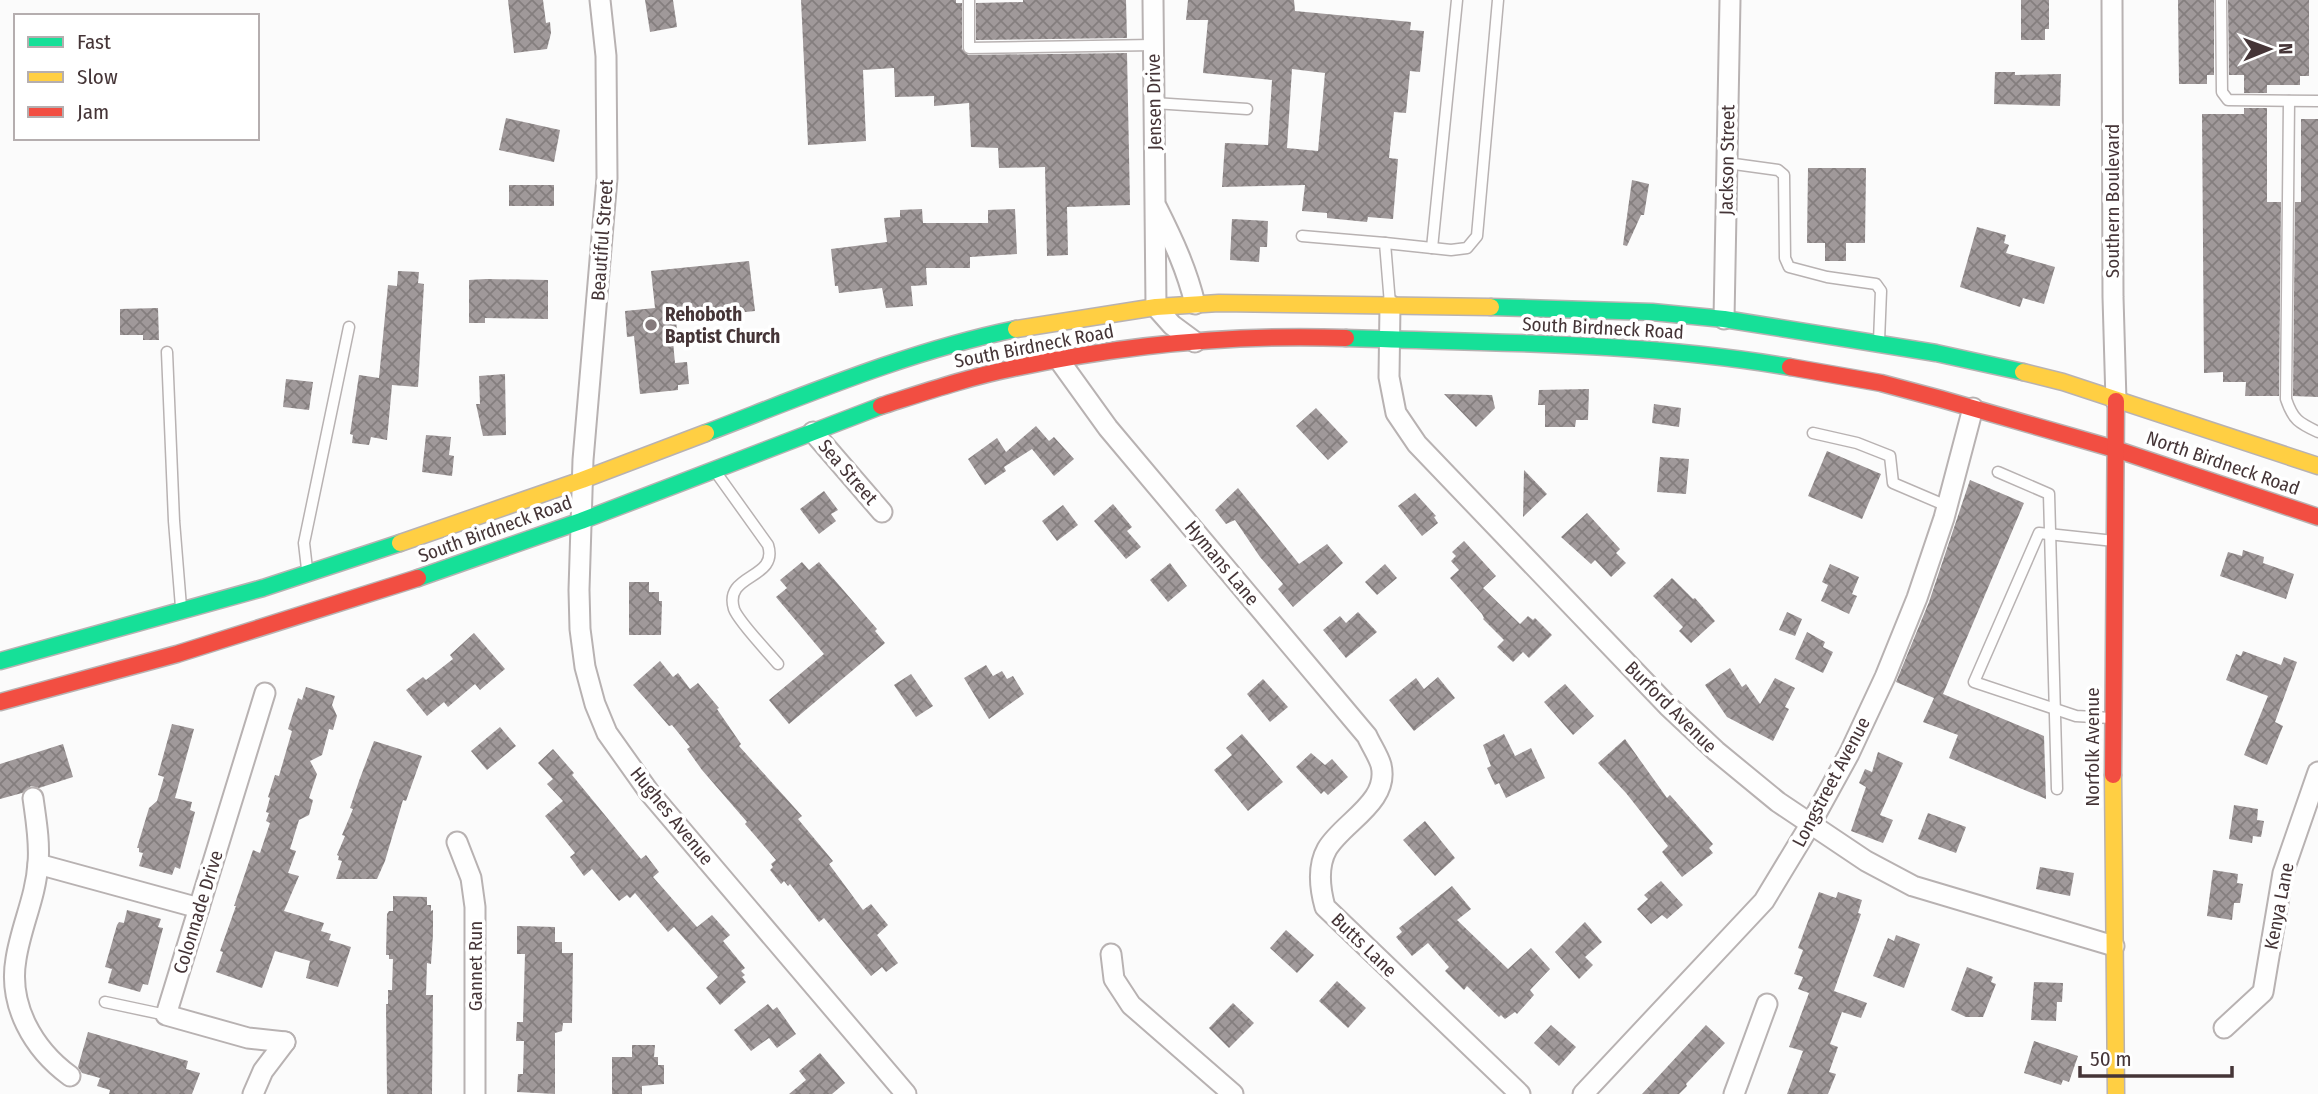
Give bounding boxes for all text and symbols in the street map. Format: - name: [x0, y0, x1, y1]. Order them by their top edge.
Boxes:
- legend: [14, 14, 259, 140]
- north arrow: [2234, 14, 2304, 84]
- text: Fast: [77, 29, 111, 55]
- text: N: [2274, 43, 2297, 55]
- street label: Jensen Drive: [1142, 53, 1166, 151]
- text: Slow: [77, 64, 118, 90]
- text: Jam: [77, 99, 109, 125]
- street label: Jackson Street: [1715, 104, 1739, 216]
- street label: Southern Boulevard: [2101, 124, 2124, 278]
- street label: Beautiful Street: [586, 178, 618, 302]
- place label: Rehoboth Baptist Church: [665, 303, 780, 348]
- street label: South Birdneck Road: [1522, 312, 1684, 344]
- marker: Rehoboth Baptist Church: [643, 317, 659, 333]
- street label: South Birdneck Road: [952, 319, 1116, 373]
- street label: North Birdneck Road: [2143, 426, 2303, 500]
- street label: Sea Street: [813, 435, 883, 510]
- street label: South Birdneck Road: [415, 491, 575, 567]
- street label: Hymans Lane: [1180, 516, 1264, 610]
- street label: Burford Avenue: [1620, 656, 1722, 758]
- street label: Norfolk Avenue: [2081, 687, 2104, 807]
- street label: Longstreet Avenue: [1787, 713, 1875, 851]
- street label: Hughes Avenue: [625, 762, 719, 870]
- street label: Colonnade Drive: [168, 848, 228, 976]
- street label: Kenya Lane: [2259, 861, 2299, 951]
- street label: Butts Lane: [1326, 908, 1402, 982]
- street label: Gannet Run: [464, 921, 487, 1011]
- scale bar: [2080, 1034, 2232, 1078]
- text: 50 m: [2090, 1046, 2132, 1072]

